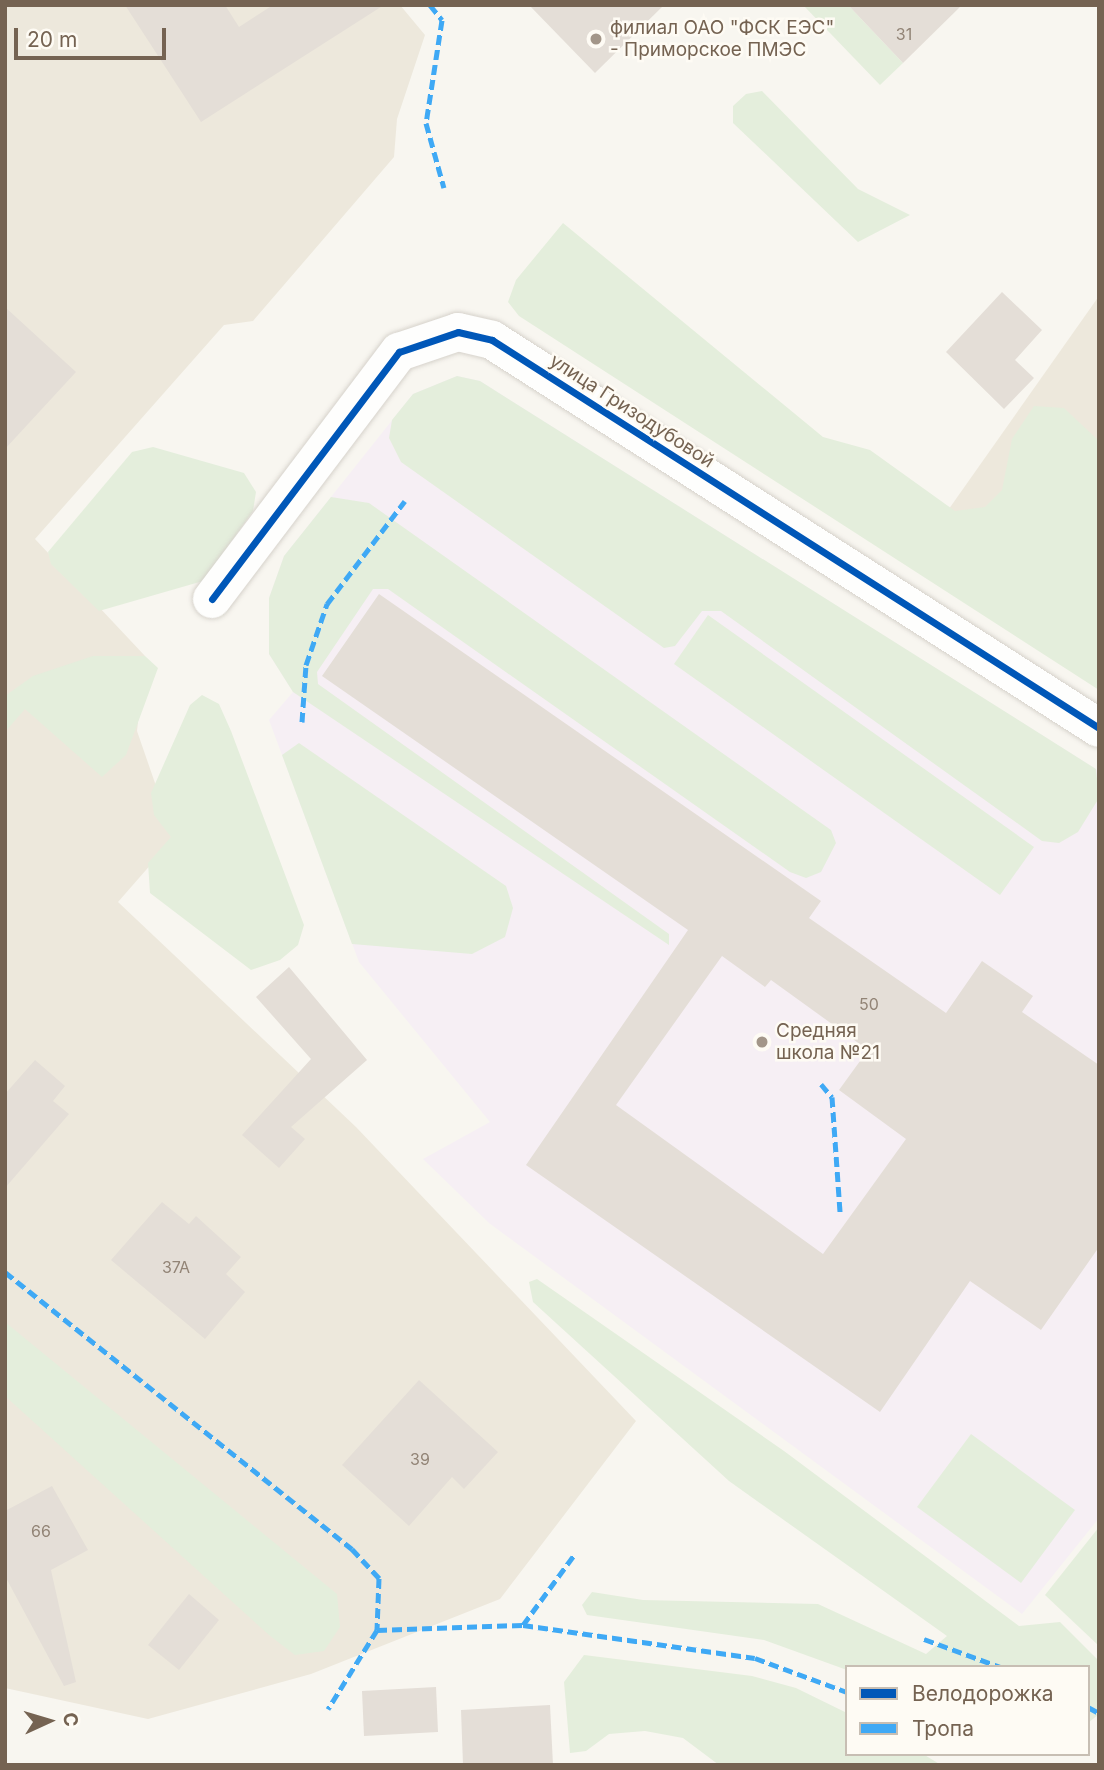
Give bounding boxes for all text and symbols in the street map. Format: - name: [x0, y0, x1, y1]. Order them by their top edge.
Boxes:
- scale bar: [18, 14, 170, 58]
- place label: филиал ОАО "ФСК ЕЭС" - Приморское ПМЭС: [610, 17, 834, 61]
- house number: 31: [896, 24, 912, 44]
- text: 20 m: [27, 27, 77, 52]
- marker: филиал ОАО "ФСК ЕЭС" - Приморское ПМЭС: [588, 31, 604, 47]
- street label: улица Гризодубовой: [545, 349, 719, 473]
- house number: 50: [859, 994, 879, 1014]
- place label: Средняя школа №21: [776, 1020, 880, 1064]
- marker: Средняя школа №21: [754, 1034, 770, 1050]
- house number: 37А: [162, 1257, 190, 1277]
- house number: 39: [410, 1449, 430, 1469]
- house number: 66: [31, 1521, 51, 1541]
- legend: [845, 1665, 1090, 1756]
- text: Велодорожка: [912, 1681, 1054, 1706]
- north arrow: [14, 1686, 84, 1756]
- text: С: [58, 1712, 82, 1727]
- text: Тропа: [912, 1716, 974, 1741]

